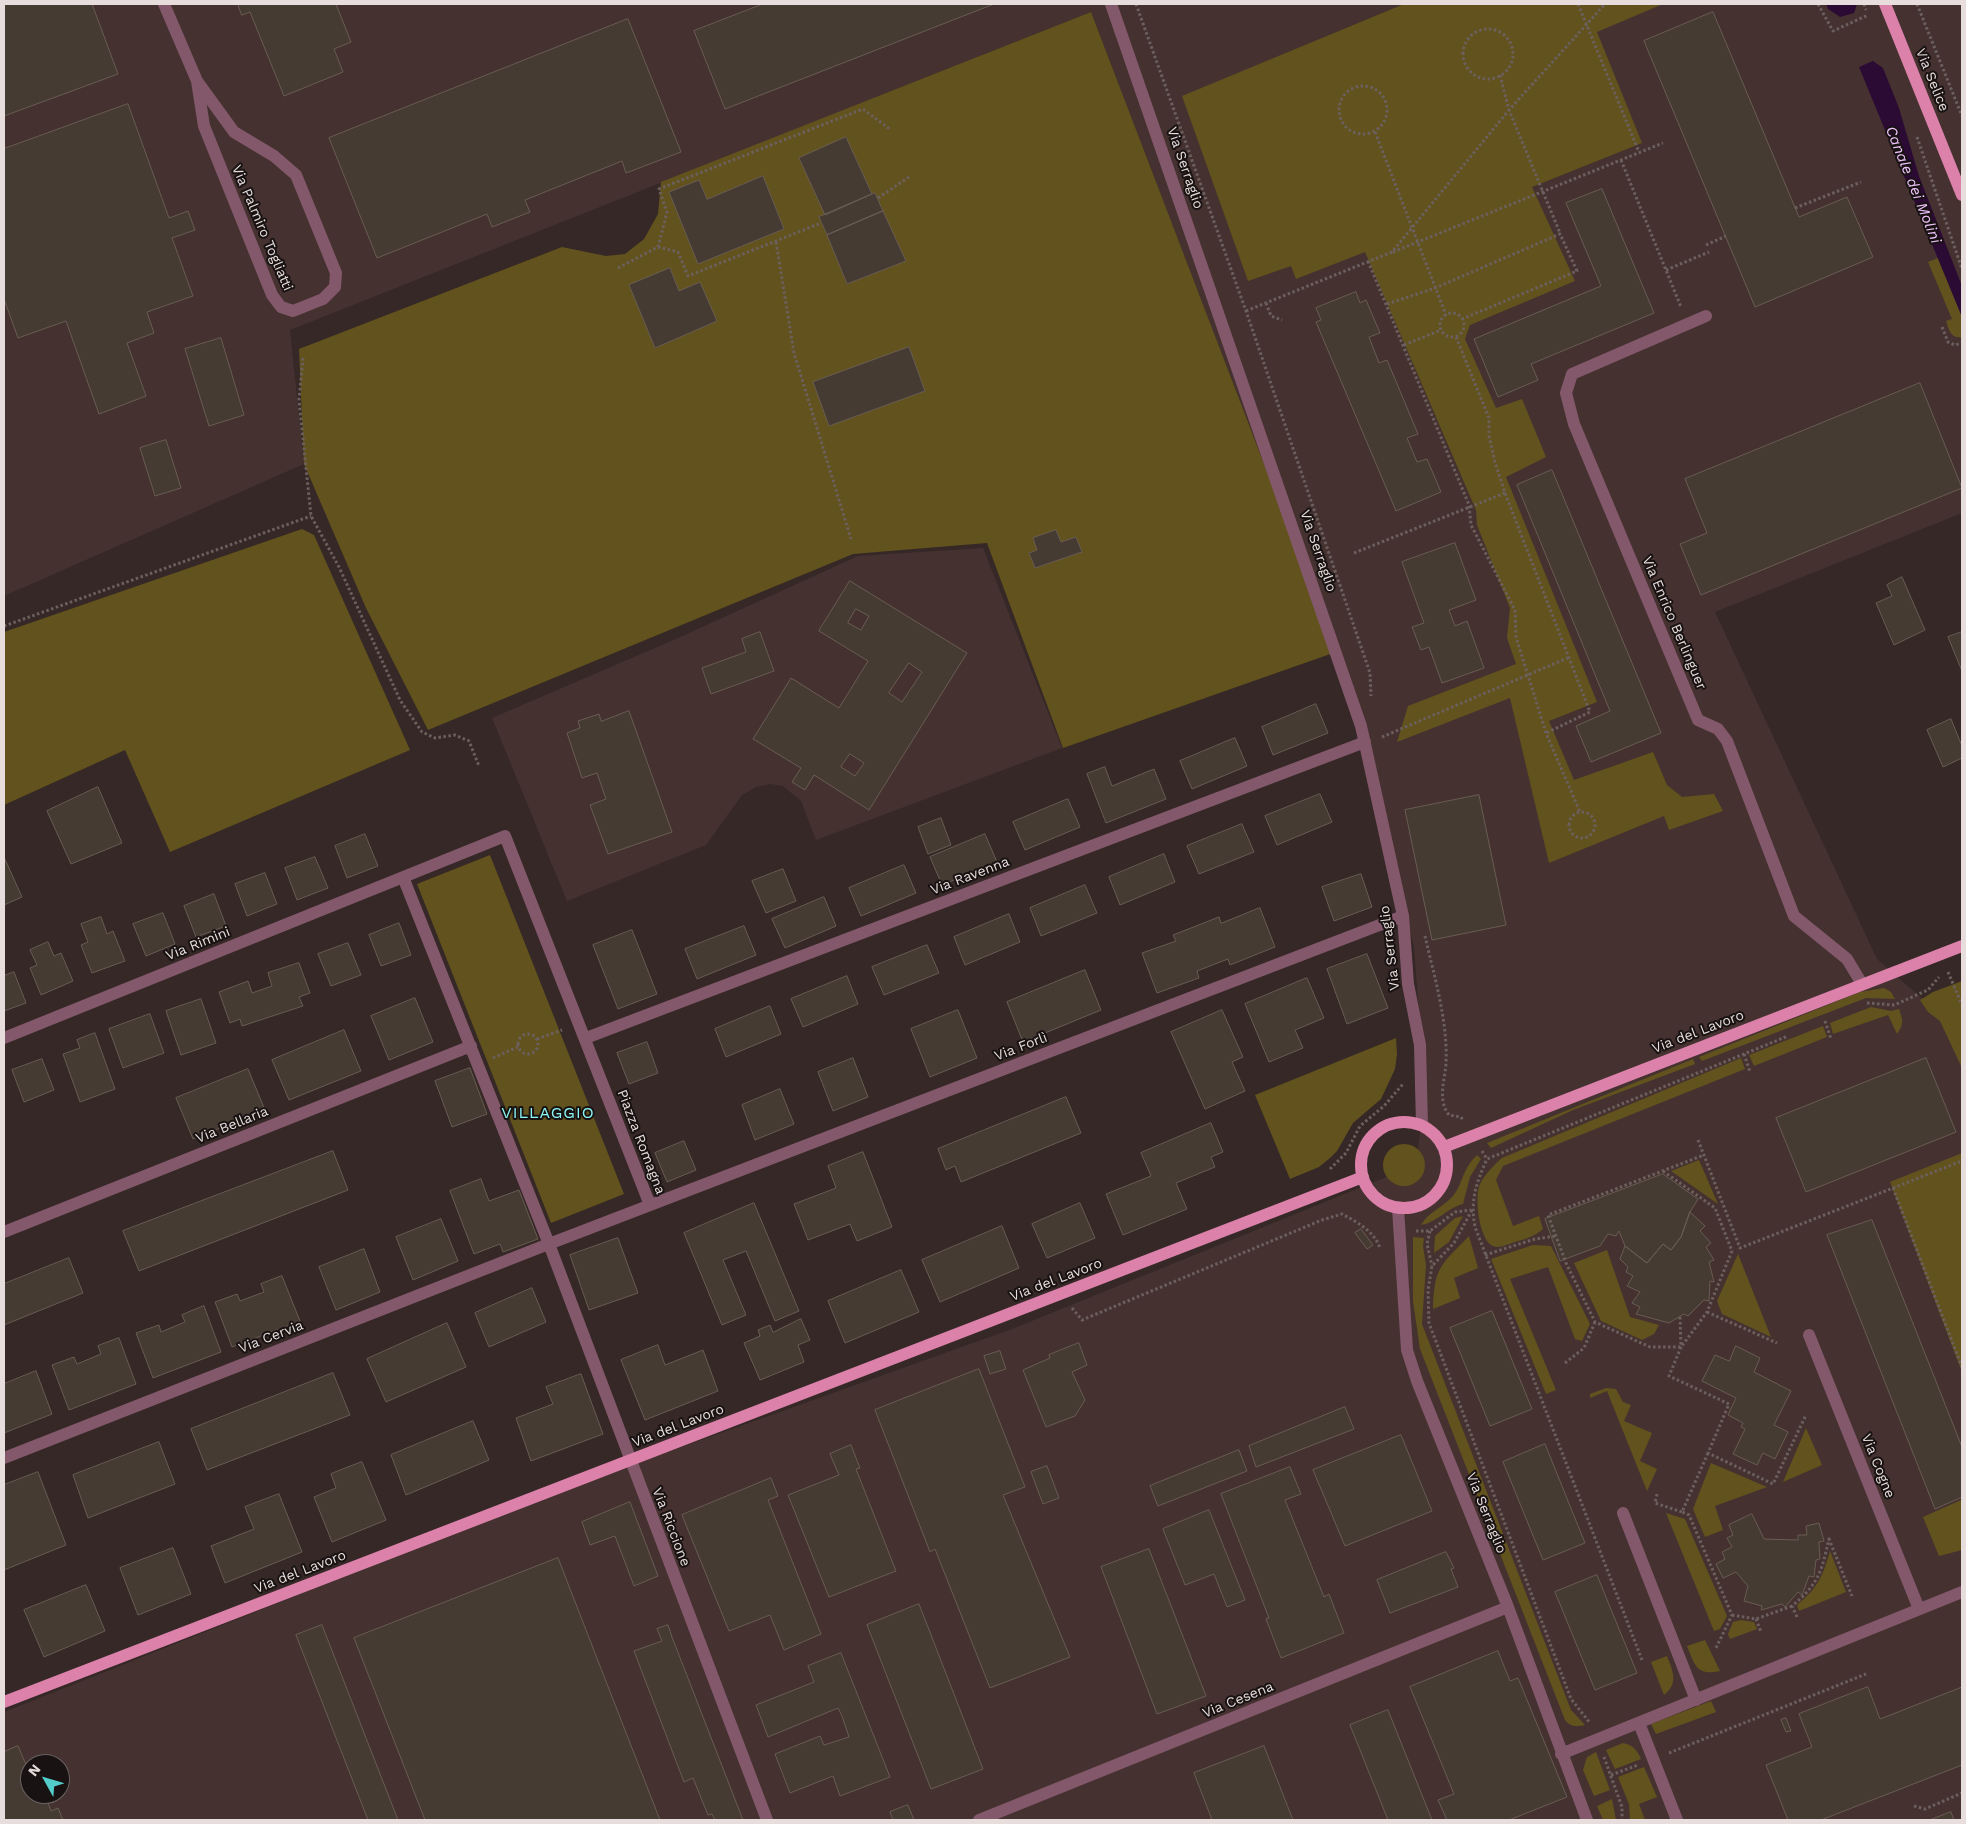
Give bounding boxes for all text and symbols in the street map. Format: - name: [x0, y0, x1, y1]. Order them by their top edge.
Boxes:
- street label: Via Selice: [1912, 46, 1952, 114]
- water label: Canale dei Molini: [1881, 124, 1945, 246]
- street label: Via Serraglio: [1163, 125, 1207, 211]
- street label: Via Palmiro Togliatti: [228, 163, 296, 293]
- street label: Via Serraglio: [1296, 508, 1340, 594]
- street label: Via Enrico Berlinguer: [1638, 554, 1710, 692]
- street label: Via Ravenna: [928, 853, 1012, 899]
- street label: Via Serraglio: [1376, 905, 1404, 991]
- street label: Via Rimini: [163, 923, 233, 965]
- street label: Via del Lavoro: [1650, 1007, 1746, 1057]
- street label: Via Forlì: [992, 1029, 1050, 1065]
- street label: Piazza Romagna: [613, 1087, 669, 1197]
- street label: Via Bellaria: [193, 1103, 271, 1147]
- district label: VILLAGGIO: [500, 1103, 596, 1123]
- street label: Via del Lavoro: [1008, 1255, 1104, 1305]
- street label: Via Cervia: [236, 1317, 306, 1357]
- street label: Via del Lavoro: [630, 1401, 726, 1451]
- street label: Via Cogne: [1858, 1431, 1898, 1501]
- street label: Via Serraglio: [1462, 1470, 1510, 1556]
- street label: Via Riccione: [648, 1485, 694, 1569]
- street label: Via del Lavoro: [252, 1547, 348, 1597]
- street label: Via Cesena: [1200, 1678, 1276, 1722]
- north arrow: [20, 1754, 70, 1804]
- text: N: [25, 1761, 44, 1779]

